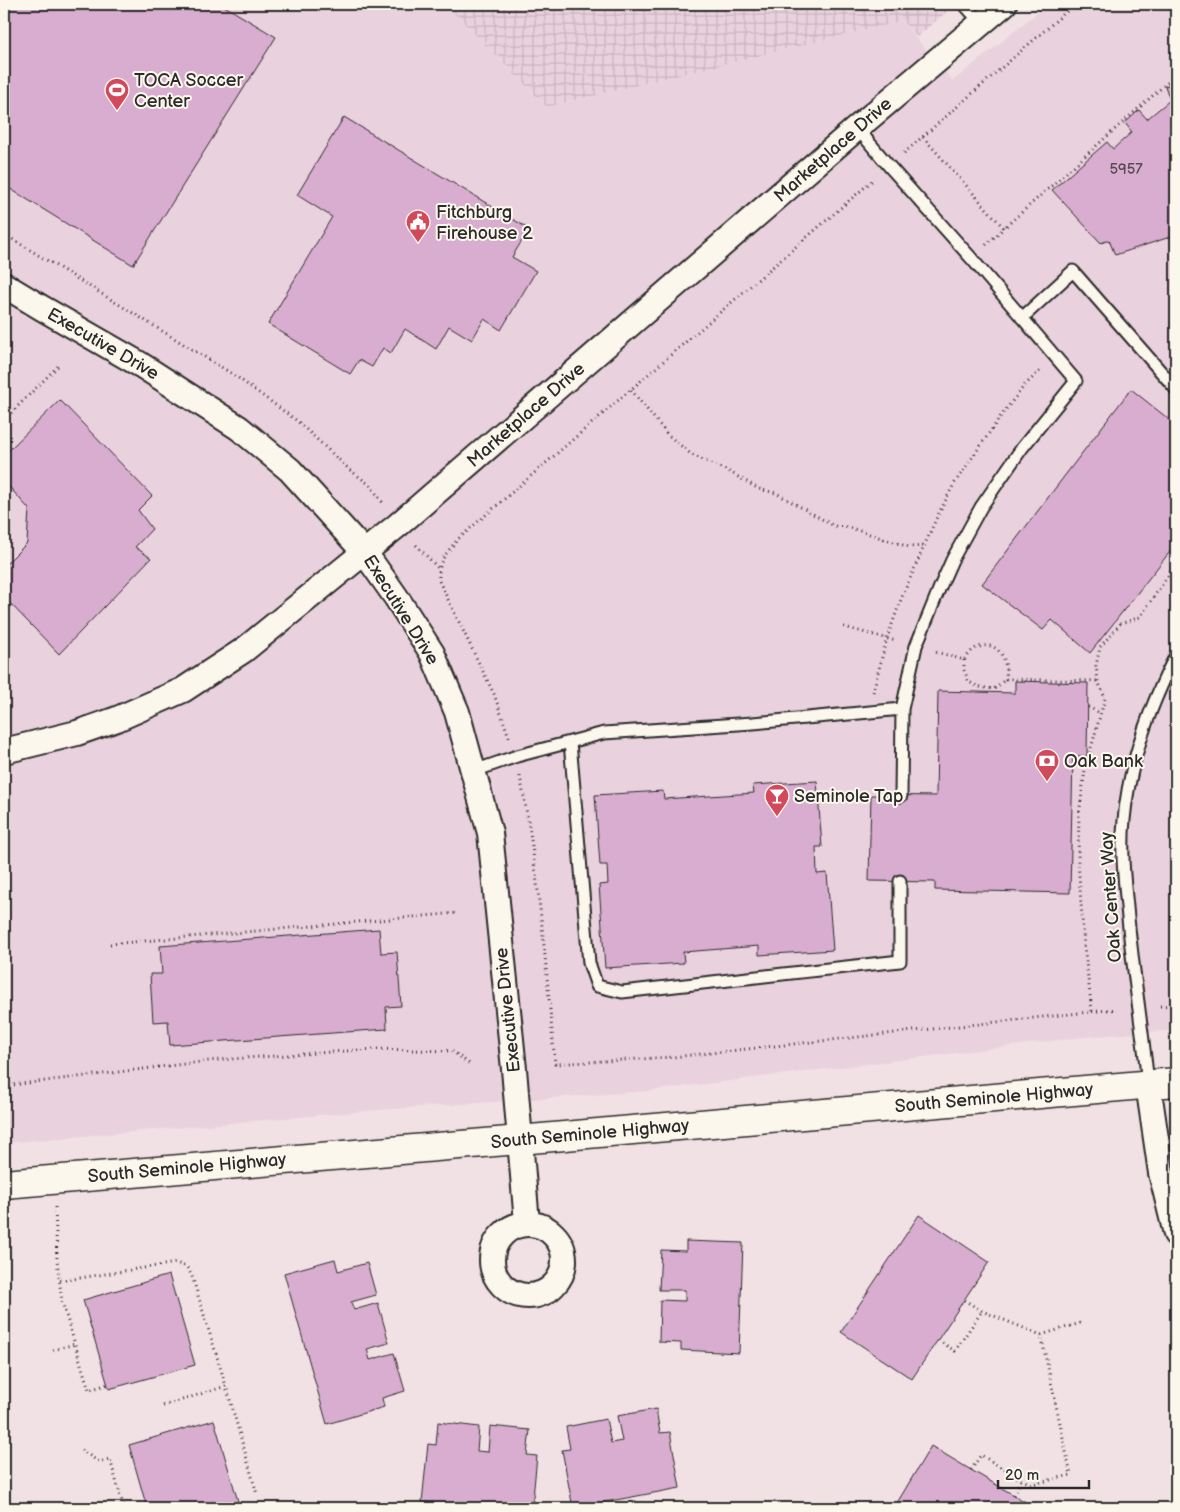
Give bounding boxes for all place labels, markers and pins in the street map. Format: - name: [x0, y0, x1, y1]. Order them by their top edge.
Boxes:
- place label: TOCA Soccer Center: [134, 70, 243, 112]
- sports icon: TOCA Soccer Center: [104, 77, 130, 111]
- place label: Fitchburg Firehouse 2: [436, 202, 533, 244]
- public building icon: Fitchburg Firehouse 2: [405, 209, 431, 243]
- bank icon: Oak Bank: [1034, 748, 1060, 782]
- place label: Oak Bank: [1064, 751, 1143, 772]
- bar icon: Seminole Tap: [764, 783, 790, 817]
- place label: Seminole Tap: [794, 786, 903, 807]

